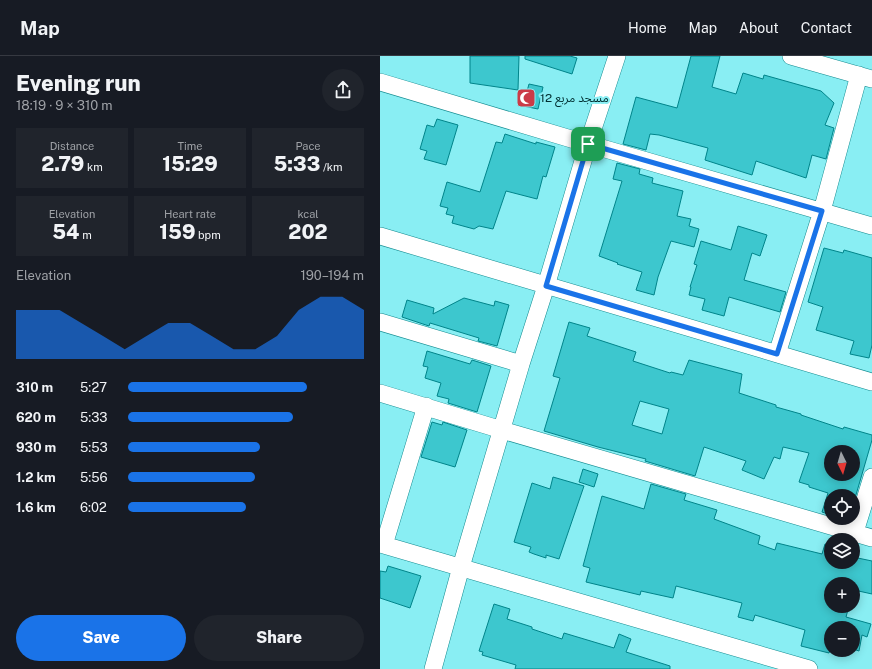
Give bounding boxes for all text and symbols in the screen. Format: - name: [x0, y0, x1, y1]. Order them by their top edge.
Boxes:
- text: Map: [20, 17, 60, 39]
- text: Home: [628, 20, 667, 36]
- text: Map: [689, 20, 717, 36]
- text: About: [739, 20, 779, 36]
- text: Contact: [801, 20, 852, 36]
- button: share: [322, 69, 364, 111]
- text: Evening run: [16, 70, 141, 96]
- mosque icon: مسجد مربع 12: [515, 87, 537, 109]
- place label: مسجد مربع 12: [540, 91, 609, 107]
- text: 18:19 · 9 × 310 m: [16, 98, 113, 113]
- pin: [571, 127, 605, 161]
- icon: arrive: [577, 133, 599, 155]
- text: Distance: [50, 140, 94, 152]
- text: Time: [177, 140, 203, 152]
- text: Pace: [295, 140, 321, 152]
- text: 2.79: [41, 152, 84, 176]
- text: 15:29: [162, 152, 218, 176]
- text: 5:33: [273, 152, 320, 176]
- text: km: [84, 161, 103, 173]
- text: /km: [320, 161, 343, 173]
- text: Elevation: [49, 208, 95, 220]
- text: Heart rate: [164, 208, 216, 220]
- text: kcal: [297, 208, 319, 220]
- text: 54: [52, 220, 80, 244]
- text: 159: [159, 220, 195, 244]
- text: 202: [288, 220, 328, 244]
- text: m: [80, 229, 92, 241]
- text: bpm: [195, 229, 221, 241]
- text: Elevation: [16, 268, 71, 283]
- text: 190–194 m: [301, 268, 364, 283]
- text: 310 m: [16, 380, 53, 395]
- text: 5:27: [80, 380, 107, 395]
- text: 620 m: [16, 410, 56, 425]
- text: 5:33: [80, 410, 108, 425]
- text: 930 m: [16, 440, 56, 455]
- text: 5:53: [80, 440, 108, 455]
- north arrow: [824, 445, 860, 481]
- map controls: [824, 445, 860, 657]
- text: 1.2 km: [16, 470, 56, 485]
- text: 5:56: [80, 470, 108, 485]
- button: locate: [824, 489, 860, 525]
- text: 1.6 km: [16, 500, 56, 515]
- text: 6:02: [80, 500, 107, 515]
- button: layers: [824, 533, 860, 569]
- button: +: [824, 577, 860, 613]
- button: Save: [16, 615, 186, 661]
- button: Share: [194, 615, 364, 661]
- button: −: [824, 621, 860, 657]

